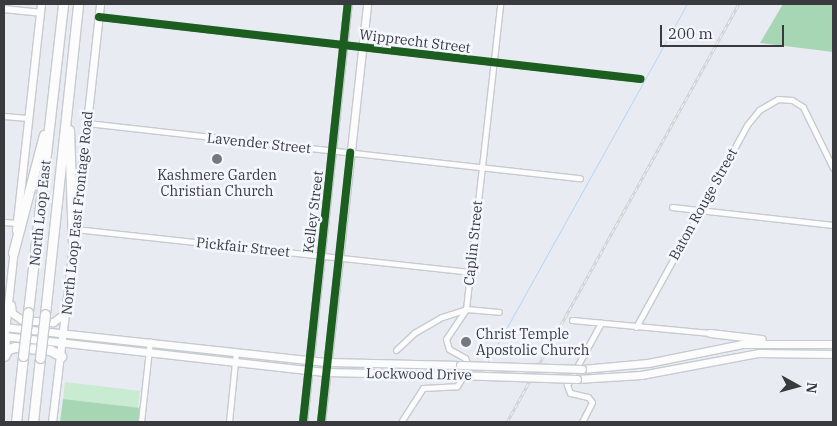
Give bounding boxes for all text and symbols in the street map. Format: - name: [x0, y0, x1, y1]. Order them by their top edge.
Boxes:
- scale bar: [662, 15, 786, 47]
- text: 200 m: [668, 24, 713, 43]
- street label: Wipprecht Street: [358, 26, 472, 56]
- street label: North Loop East Frontage Road: [58, 110, 96, 316]
- street label: Lavender Street: [206, 129, 312, 157]
- street label: Baton Rouge Street: [665, 145, 741, 263]
- marker: Kashmere Garden Christian Church: [211, 153, 223, 165]
- street label: North Loop East: [26, 159, 54, 267]
- place label: Kashmere Garden Christian Church: [157, 167, 277, 200]
- street label: Kelley Street: [300, 170, 326, 254]
- street label: Caplin Street: [460, 200, 486, 286]
- street label: Pickfair Street: [195, 234, 291, 260]
- place label: Christ Temple Apostolic Church: [476, 326, 589, 358]
- marker: Christ Temple Apostolic Church: [460, 336, 472, 348]
- north arrow: [772, 361, 822, 411]
- street label: Lockwood Drive: [366, 365, 472, 383]
- text: N: [802, 381, 821, 394]

